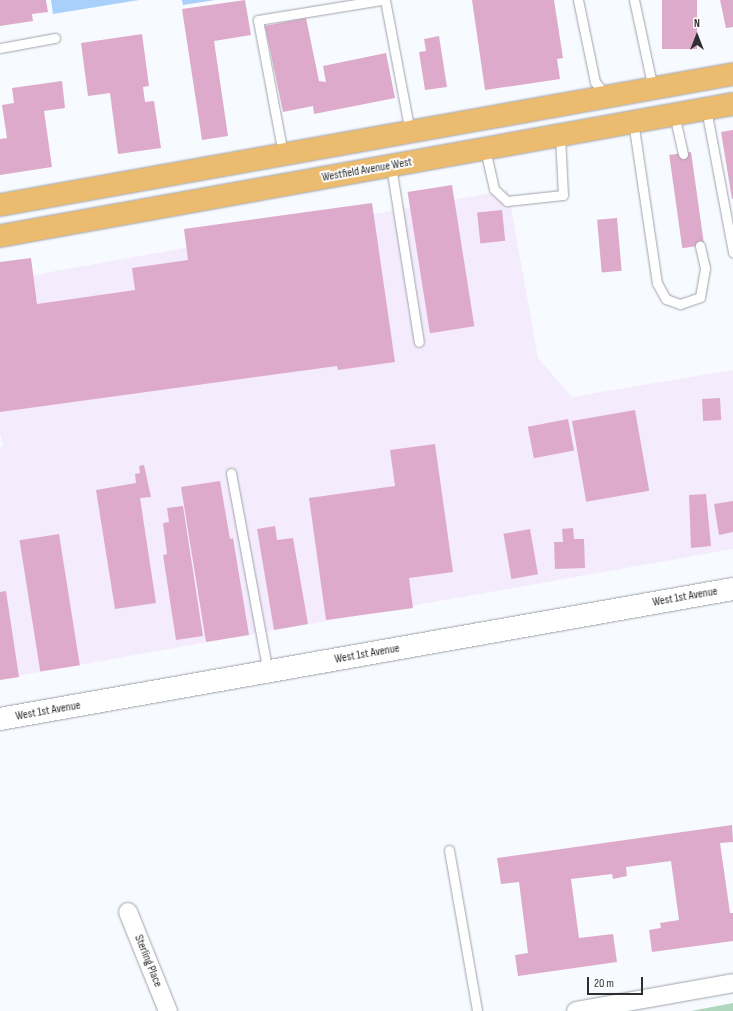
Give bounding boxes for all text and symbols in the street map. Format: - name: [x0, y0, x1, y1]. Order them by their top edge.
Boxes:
- north arrow: [677, 16, 717, 56]
- text: N: [694, 17, 700, 30]
- street label: Westfield Avenue West: [321, 155, 413, 185]
- street label: West 1st Avenue: [651, 584, 719, 610]
- street label: West 1st Avenue: [333, 641, 401, 667]
- street label: West 1st Avenue: [14, 698, 82, 724]
- street label: Sterling Place: [131, 933, 165, 989]
- scale bar: [589, 969, 645, 995]
- text: 20 m: [594, 976, 614, 991]

